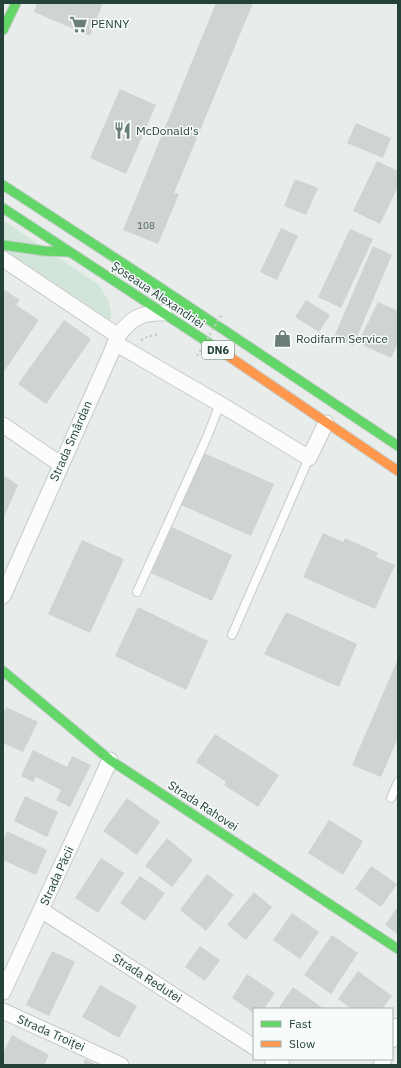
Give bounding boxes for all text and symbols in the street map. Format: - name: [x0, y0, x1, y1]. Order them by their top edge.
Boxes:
- supermarket icon: PENNY: [68, 14, 88, 34]
- place label: PENNY: [91, 16, 129, 31]
- restaurant icon: McDonald's: [113, 121, 133, 141]
- place label: McDonald's: [136, 123, 199, 138]
- house number: 108: [137, 219, 155, 232]
- street label: Șoseaua Alexandriei: [109, 258, 208, 331]
- shop icon: Rodifarm Service: [273, 329, 293, 349]
- place label: Rodifarm Service: [296, 331, 388, 346]
- road number: DN6: [202, 341, 234, 359]
- street label: Strada Smârdan: [46, 398, 95, 483]
- street label: Strada Rahovei: [165, 777, 241, 834]
- street label: Strada Păcii: [36, 844, 77, 908]
- street label: Strada Redutei: [110, 950, 185, 1006]
- legend: [253, 1008, 393, 1060]
- street label: Strada Troiței: [15, 1011, 87, 1054]
- text: Fast: [289, 1016, 312, 1031]
- text: Slow: [289, 1036, 315, 1051]

